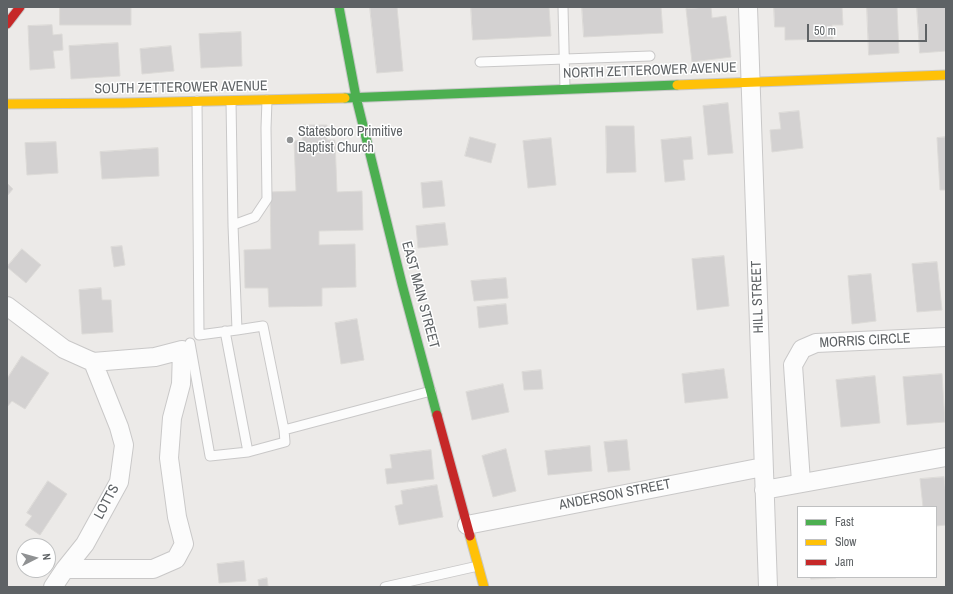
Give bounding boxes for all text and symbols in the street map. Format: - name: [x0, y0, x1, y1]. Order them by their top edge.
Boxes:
- scale bar: [809, 16, 929, 42]
- text: 50 m: [814, 23, 836, 39]
- street label: NORTH ZETTEROWER AVENUE: [563, 60, 737, 82]
- street label: SOUTH ZETTEROWER AVENUE: [94, 78, 268, 98]
- place label: Statesboro Primitive Baptist Church: [298, 124, 403, 156]
- marker: Statesboro Primitive Baptist Church: [285, 135, 295, 145]
- street label: EAST MAIN STREET: [398, 240, 442, 350]
- street label: HILL STREET: [748, 260, 768, 334]
- street label: MORRIS CIRCLE: [819, 330, 911, 352]
- street label: ANDERSON STREET: [558, 476, 672, 514]
- street label: LOTTS: [91, 482, 123, 522]
- legend: [797, 506, 937, 578]
- text: Fast: [835, 514, 854, 530]
- text: Slow: [835, 534, 856, 550]
- north arrow: [16, 538, 56, 578]
- text: N: [40, 553, 54, 561]
- text: Jam: [835, 554, 854, 570]

